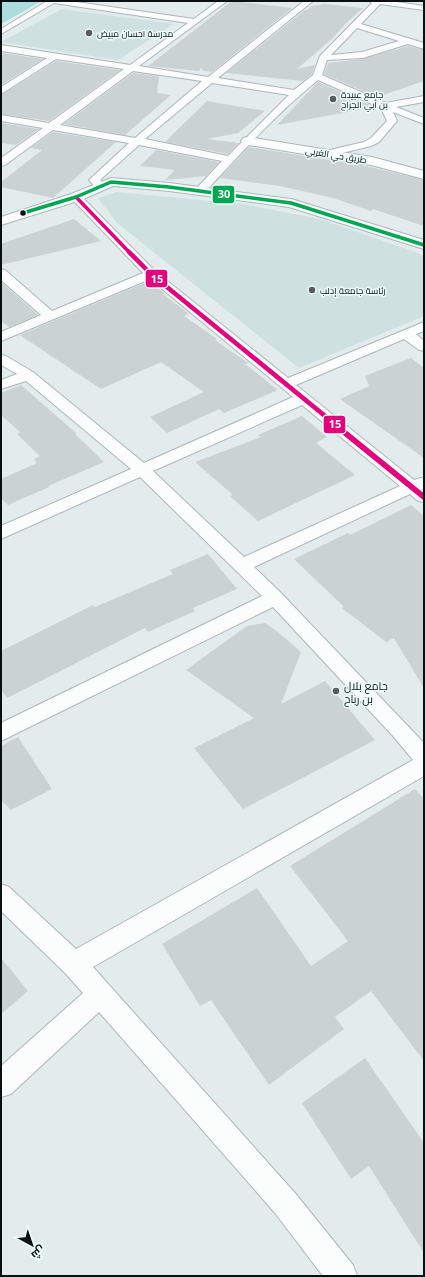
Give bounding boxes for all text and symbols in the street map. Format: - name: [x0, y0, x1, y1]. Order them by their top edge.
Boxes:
- place label: مدرسة احسان مبيض: [97, 27, 173, 40]
- marker: مدرسة احسان مبيض: [84, 28, 94, 38]
- place label: جامع عبيدة بن أبي الجراح: [341, 88, 388, 112]
- marker: جامع عبيدة بن أبي الجراح: [328, 94, 338, 104]
- street label: طريق حي الغربي: [304, 144, 368, 167]
- line badge: 30: [212, 185, 235, 204]
- text: 30: [218, 186, 230, 201]
- unlabelled marker: [18, 208, 28, 218]
- line badge: 15: [145, 269, 168, 288]
- text: 15: [151, 271, 163, 286]
- place label: رئاسة جامعة إدلب: [320, 284, 386, 297]
- marker: رئاسة جامعة إدلب: [307, 285, 317, 295]
- line badge: 15: [323, 415, 346, 434]
- text: 15: [329, 416, 341, 431]
- place label: جامع بلال بن رباح: [344, 678, 388, 707]
- marker: جامع بلال بن رباح: [331, 686, 341, 696]
- north arrow: [12, 1225, 52, 1265]
- text: ش: [29, 1243, 49, 1263]

